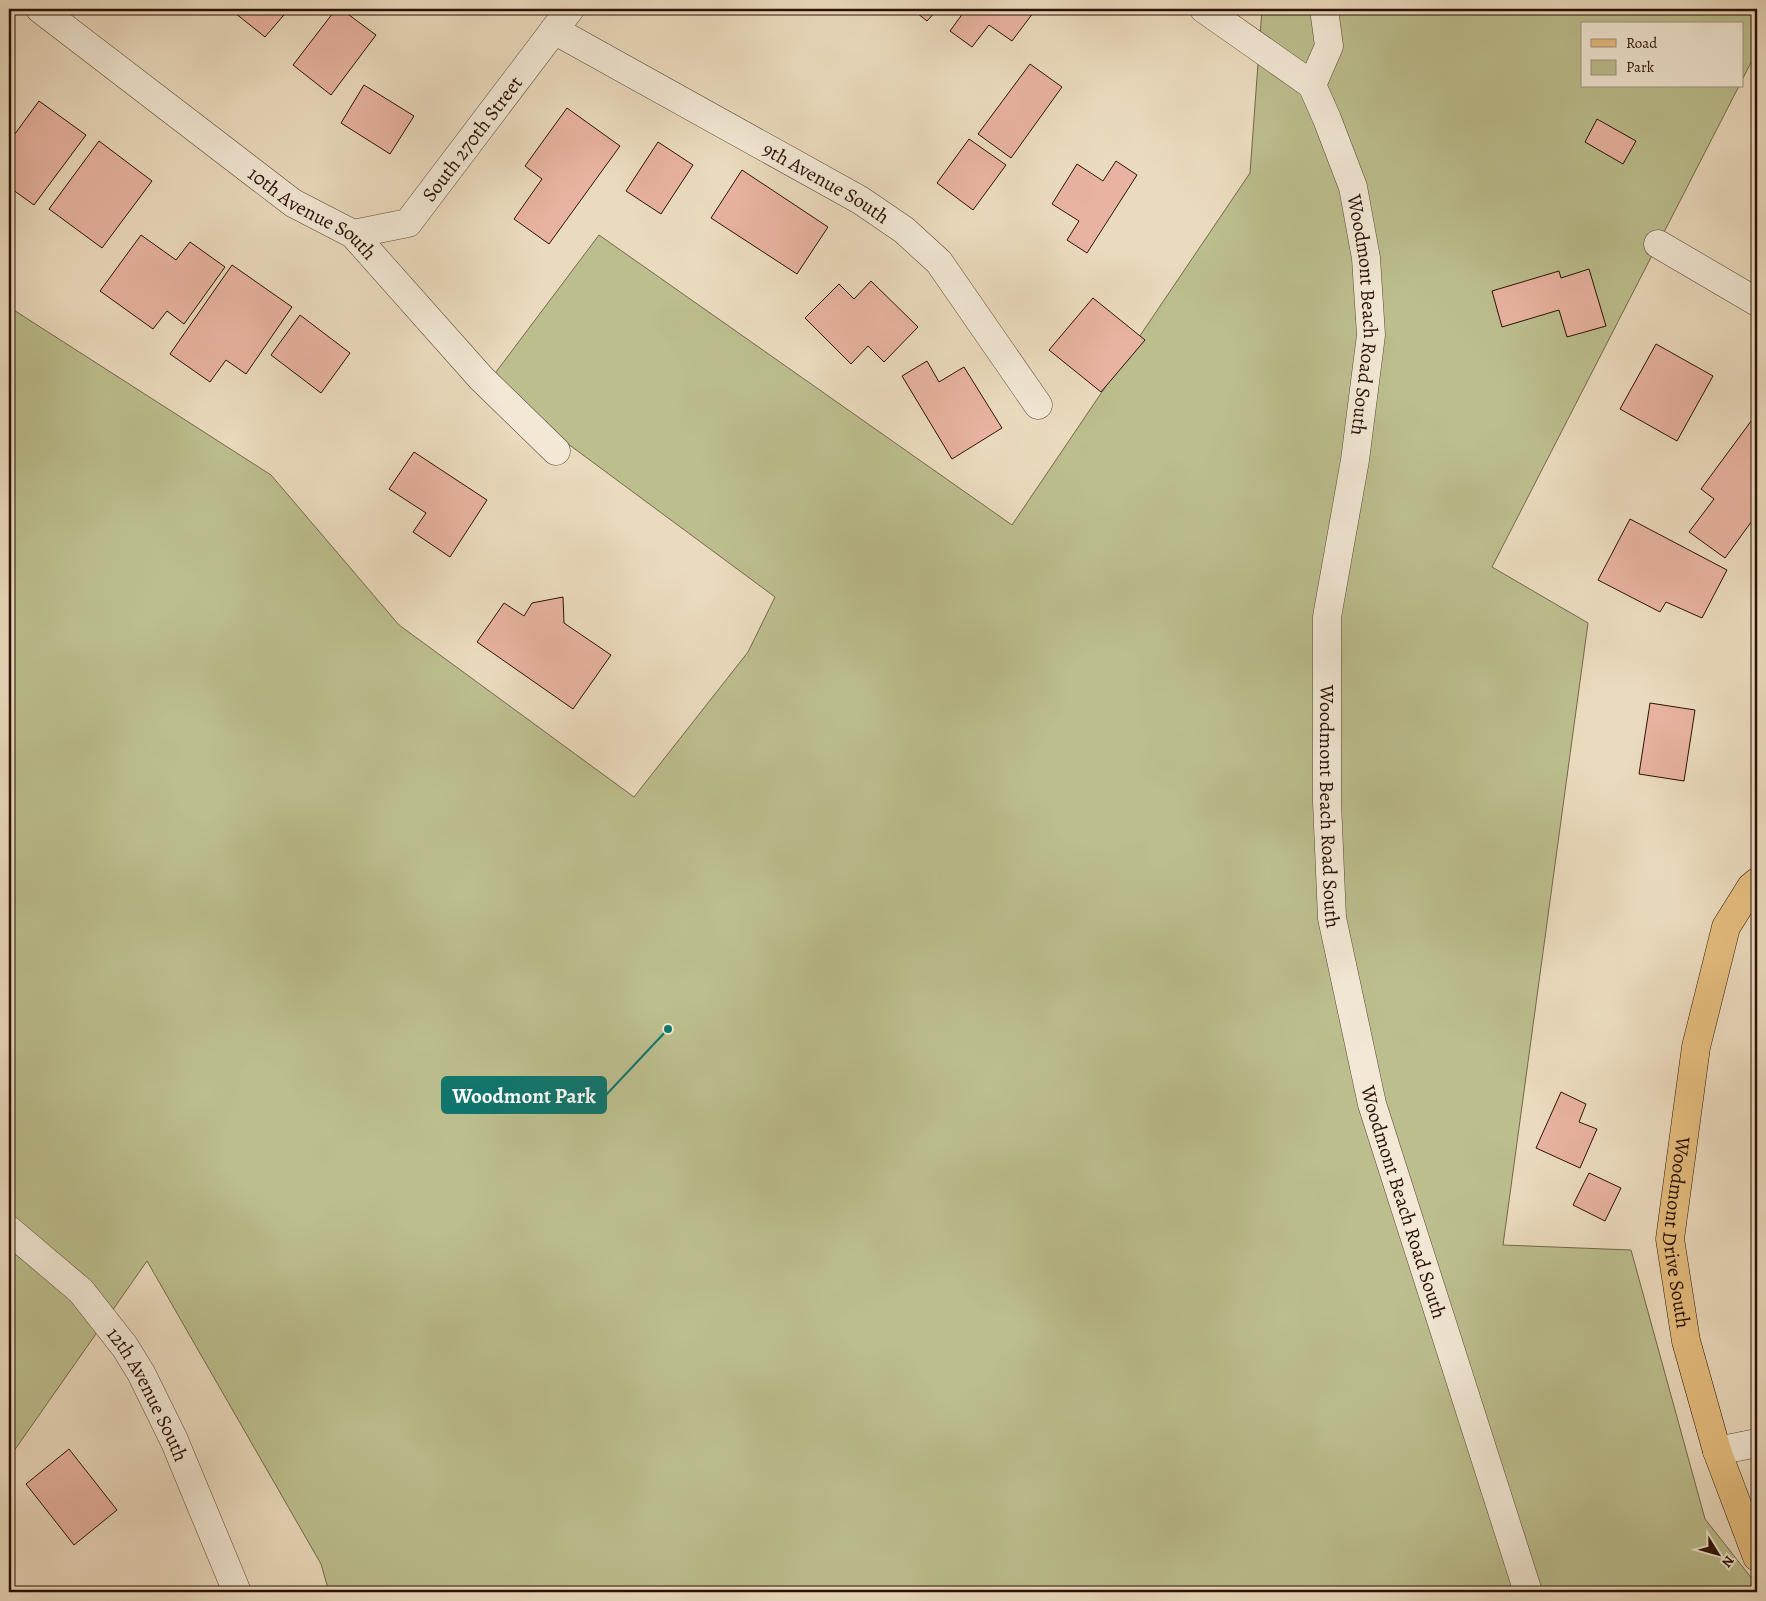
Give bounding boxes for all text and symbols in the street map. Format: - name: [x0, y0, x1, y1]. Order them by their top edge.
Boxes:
- legend: [1581, 22, 1744, 88]
- text: Road: [1626, 33, 1658, 53]
- text: Park: [1626, 57, 1655, 77]
- street label: South 270th Street: [415, 70, 529, 207]
- street label: 9th Avenue South: [758, 135, 895, 230]
- street label: 10th Avenue South: [243, 160, 383, 266]
- street label: Woodmont Beach Road South: [1341, 191, 1385, 438]
- street label: Woodmont Beach Road South: [1313, 684, 1347, 931]
- callout: Woodmont Park: [442, 1077, 606, 1113]
- text: Woodmont Park: [451, 1082, 596, 1110]
- street label: Woodmont Beach Road South: [1355, 1082, 1453, 1322]
- street label: Woodmont Drive South: [1656, 1134, 1697, 1330]
- street label: 12th Avenue South: [101, 1321, 195, 1466]
- north arrow: [1694, 1528, 1744, 1578]
- text: N: [1717, 1552, 1739, 1571]

